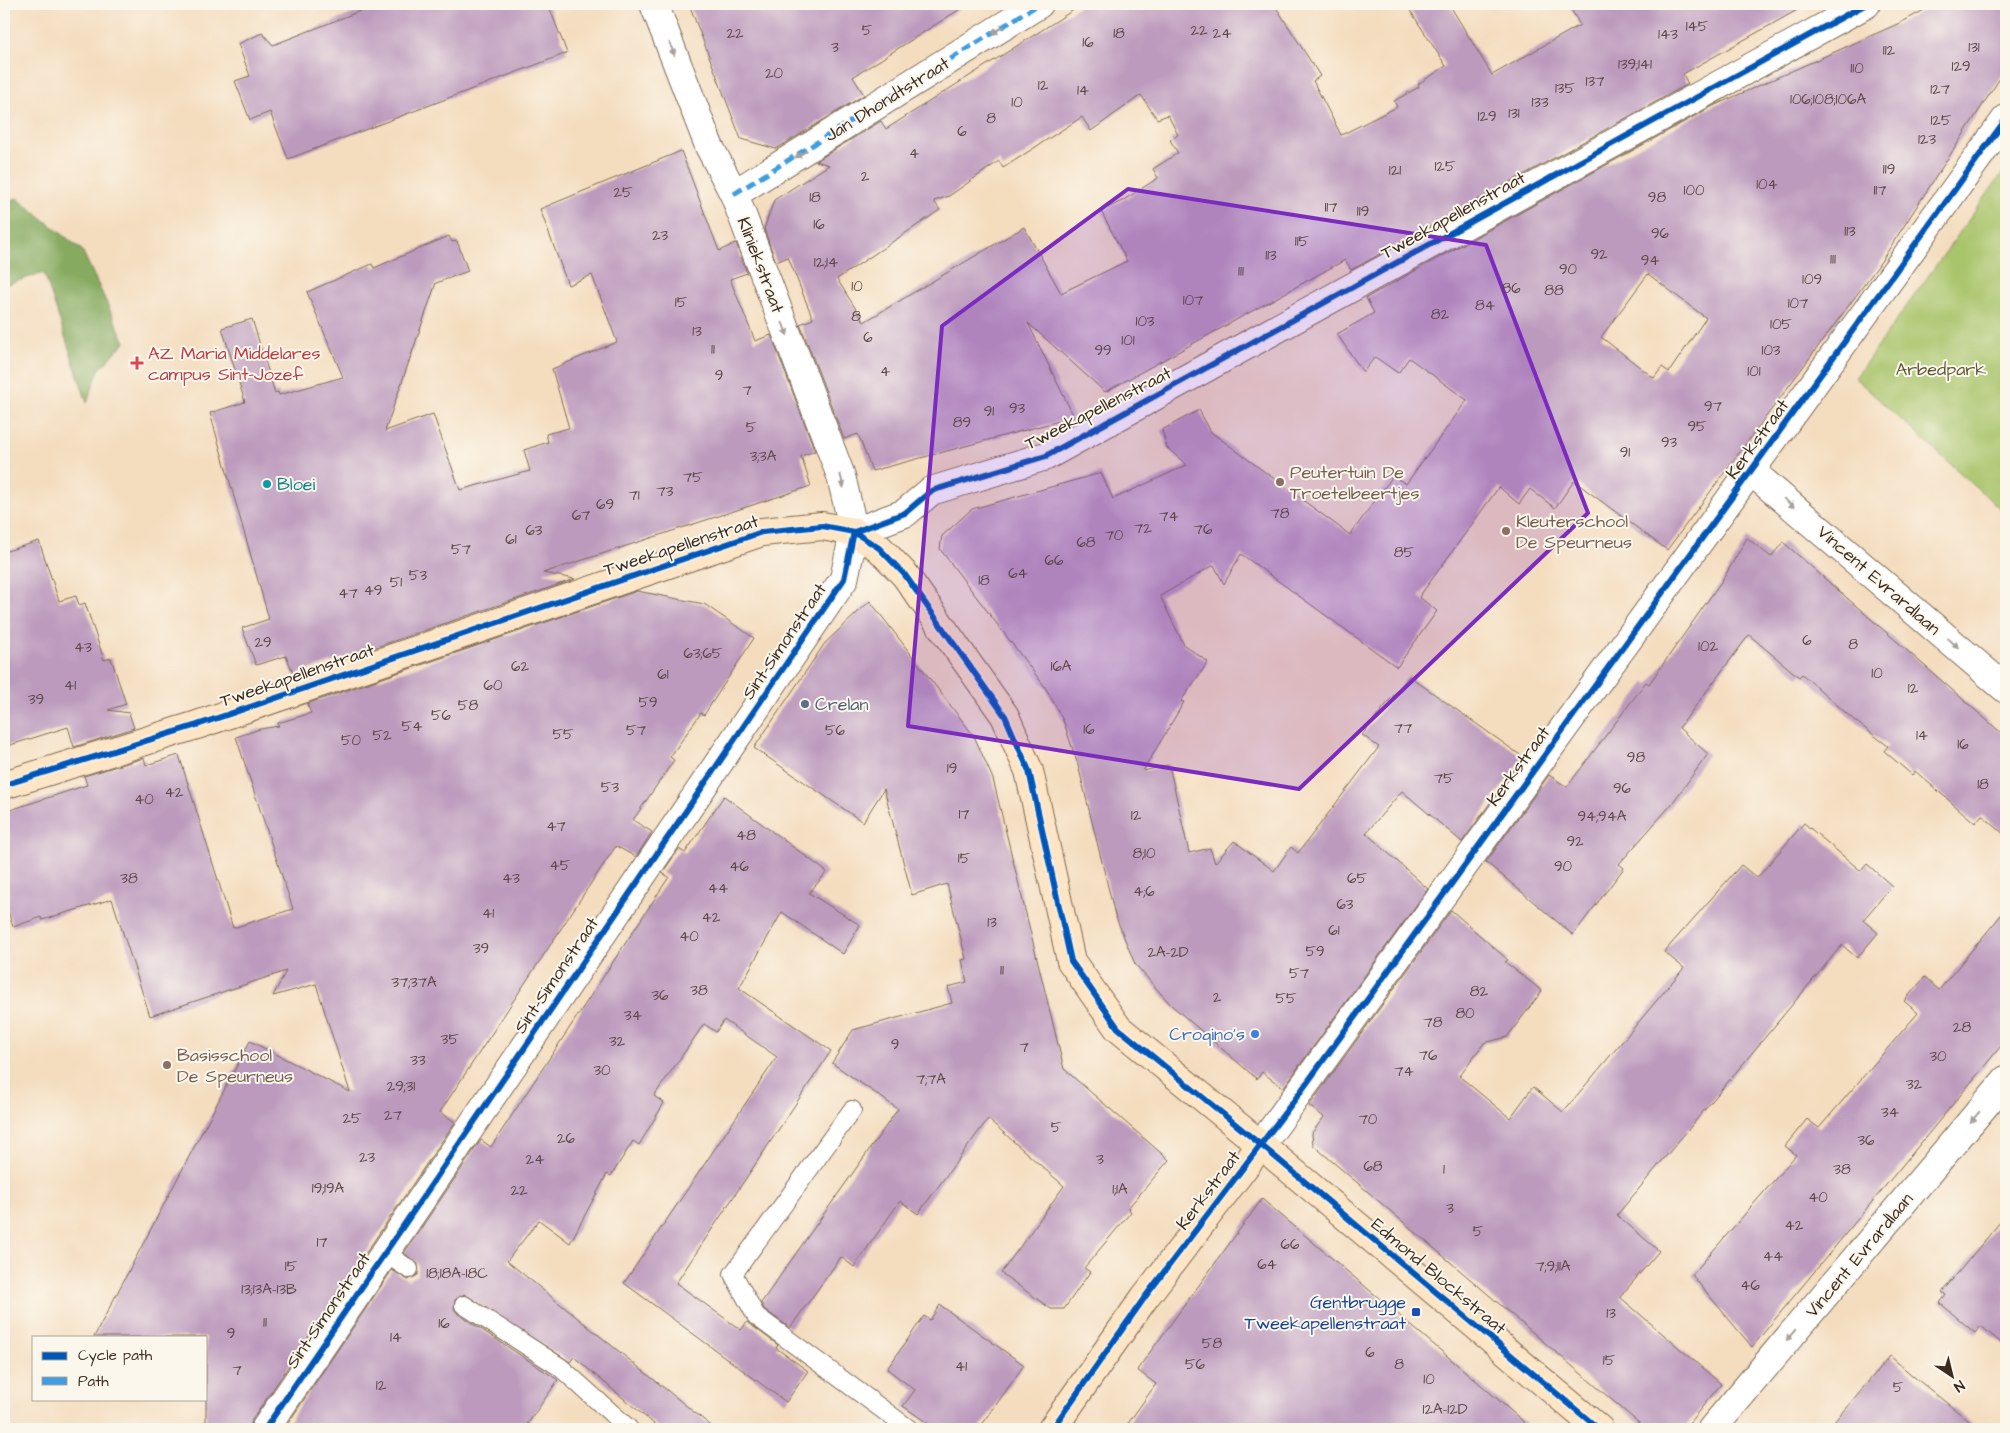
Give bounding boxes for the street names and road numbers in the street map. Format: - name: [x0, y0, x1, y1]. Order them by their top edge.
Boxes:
- street label: Jan Dhondtstraat: [820, 51, 955, 148]
- street label: Tweekapellenstraat: [1377, 165, 1531, 266]
- street label: Kliniekstraat: [731, 214, 791, 317]
- street label: Tweekapellenstraat: [1021, 360, 1176, 456]
- street label: Kerkstraat: [1720, 394, 1795, 484]
- street label: Tweekapellenstraat: [601, 508, 762, 582]
- street label: Vincent Evrardlaan: [1812, 520, 1946, 641]
- street label: Sint-Simonstraat: [736, 578, 833, 704]
- street label: Tweekapellenstraat: [217, 637, 378, 714]
- street label: Kerkstraat: [1481, 721, 1556, 811]
- street label: Sint-Simonstraat: [508, 912, 605, 1038]
- street label: Kerkstraat: [1170, 1145, 1247, 1235]
- street label: Vincent Evrardlaan: [1800, 1188, 1919, 1323]
- street label: Edmond Blockstraat: [1366, 1212, 1512, 1341]
- street label: Sint-Simonstraat: [280, 1247, 377, 1373]

